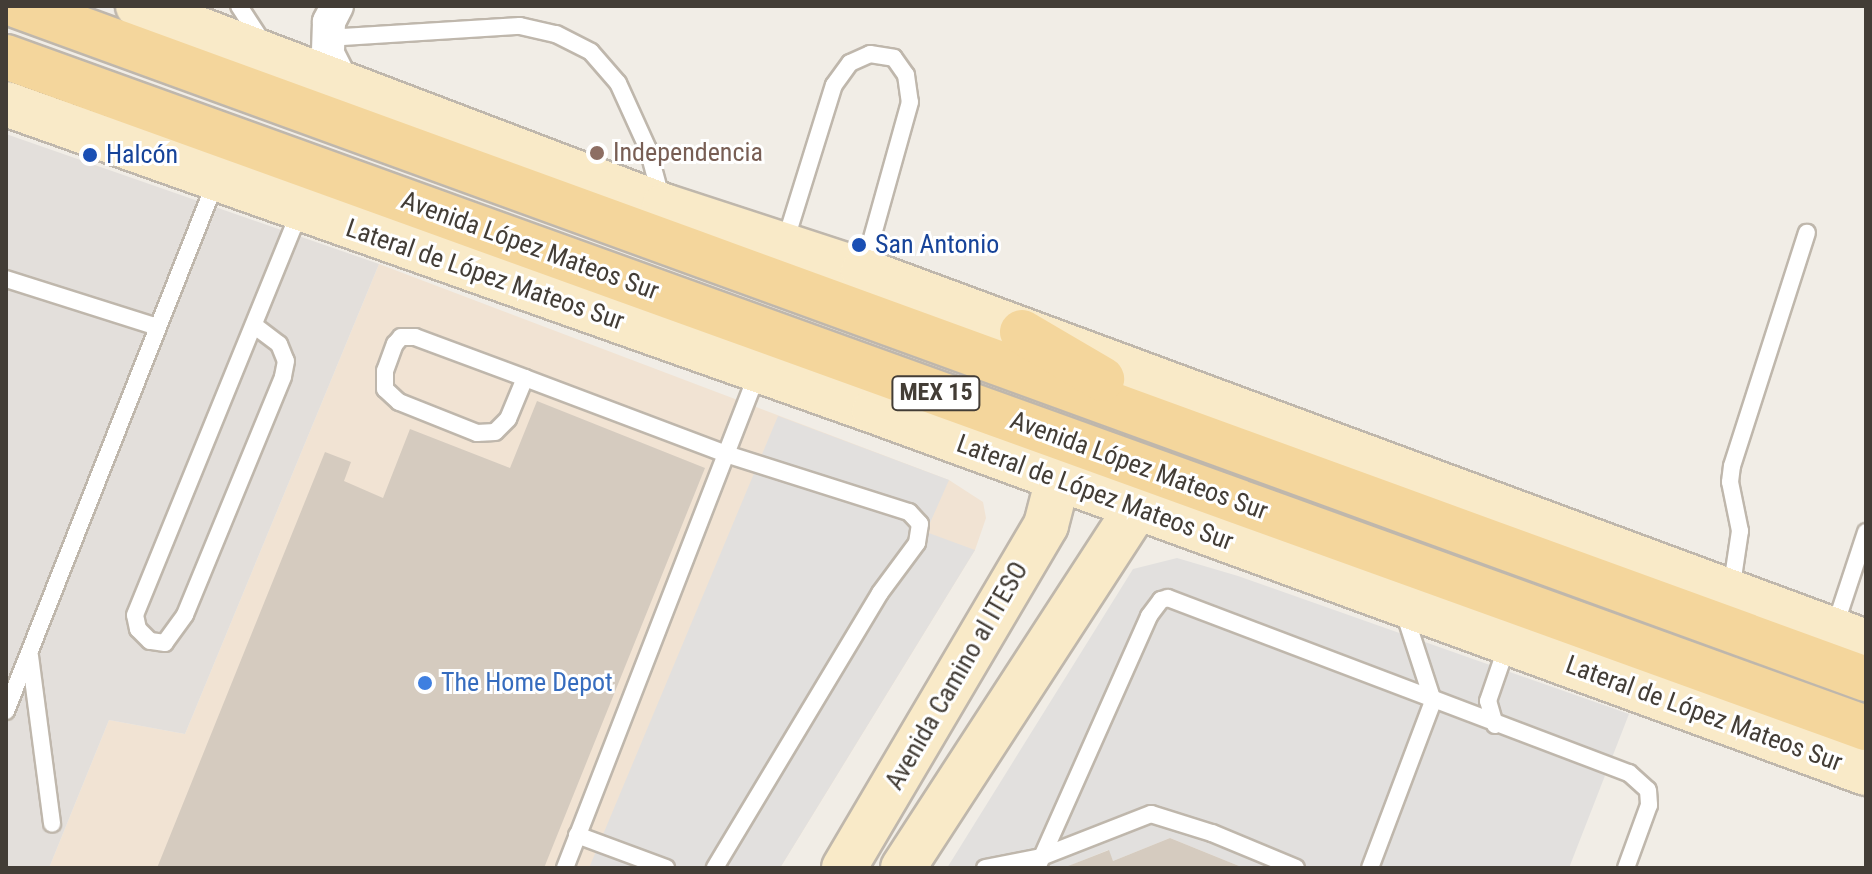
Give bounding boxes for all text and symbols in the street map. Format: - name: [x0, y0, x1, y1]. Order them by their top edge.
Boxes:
- place label: Independencia: [613, 137, 763, 169]
- place label: Halcón: [106, 139, 178, 171]
- marker: Independencia: [588, 144, 606, 162]
- marker: Halcón: [81, 146, 99, 164]
- street label: Avenida López Mateos Sur: [397, 185, 663, 307]
- street label: Lateral de López Mateos Sur: [342, 213, 628, 337]
- place label: San Antonio: [875, 229, 999, 261]
- marker: San Antonio: [850, 236, 868, 254]
- road number: MEX 15: [890, 373, 982, 413]
- street label: Avenida López Mateos Sur: [1006, 405, 1272, 527]
- street label: Lateral de López Mateos Sur: [952, 428, 1238, 558]
- street label: Avenida Camino al ITESO: [879, 557, 1035, 795]
- street label: Lateral de López Mateos Sur: [1561, 649, 1847, 779]
- place label: The Home Depot: [441, 667, 613, 699]
- marker: The Home Depot: [416, 674, 434, 692]

